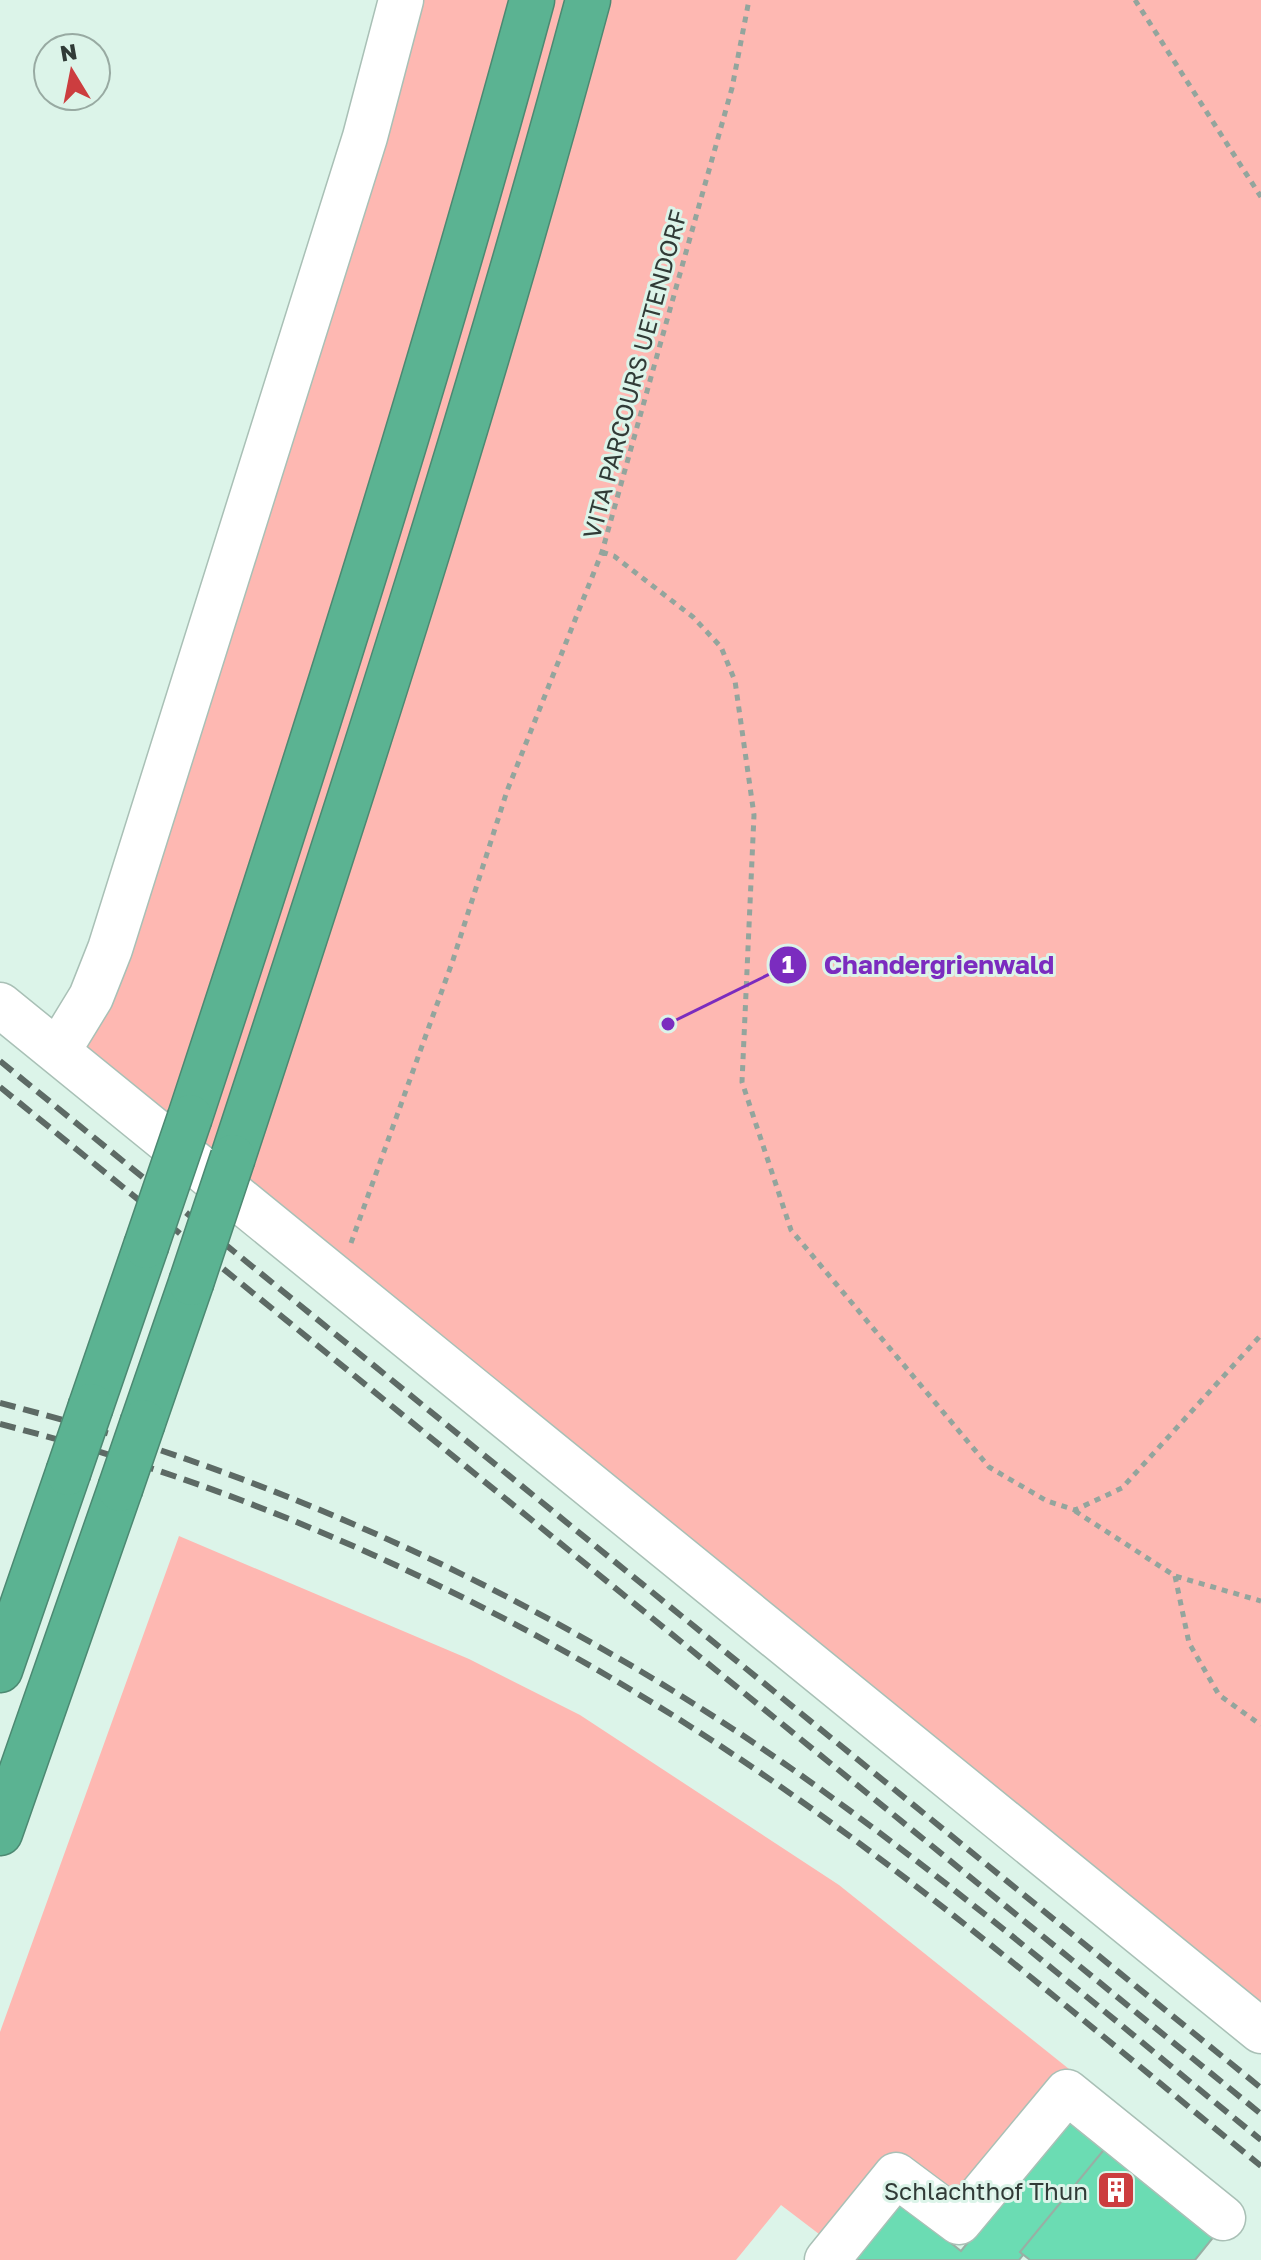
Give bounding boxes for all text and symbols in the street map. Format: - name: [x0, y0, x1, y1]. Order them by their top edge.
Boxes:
- north arrow: [32, 32, 112, 112]
- text: N: [58, 37, 79, 67]
- street label: VITA PARCOURS UETENDORF: [576, 206, 692, 542]
- callout: Chandergrienwald: [768, 940, 1070, 990]
- text: 1: [782, 949, 794, 978]
- text: Chandergrienwald: [824, 949, 1054, 980]
- building icon: Schlachthof Thun: [1095, 2169, 1137, 2211]
- place label: Schlachthof Thun: [884, 2176, 1088, 2205]

